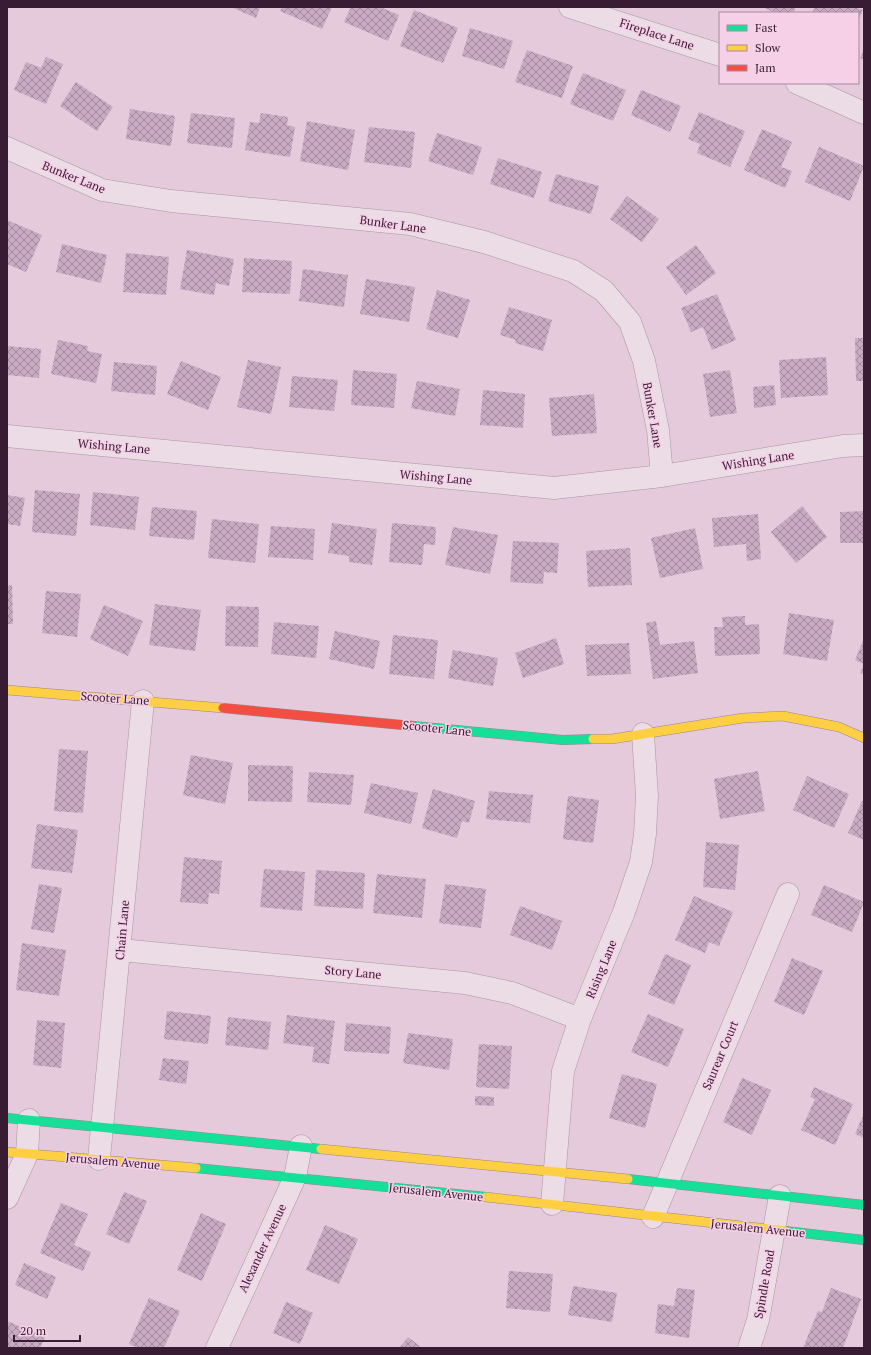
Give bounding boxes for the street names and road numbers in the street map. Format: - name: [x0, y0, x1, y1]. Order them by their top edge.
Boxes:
- street label: Fireplace Lane: [618, 15, 696, 53]
- street label: Bunker Lane: [40, 158, 108, 196]
- street label: Bunker Lane: [359, 212, 427, 236]
- street label: Bunker Lane: [640, 381, 666, 449]
- street label: Wishing Lane: [77, 435, 151, 457]
- street label: Wishing Lane: [721, 447, 795, 473]
- street label: Wishing Lane: [399, 466, 473, 488]
- street label: Scooter Lane: [80, 688, 150, 708]
- street label: Scooter Lane: [402, 717, 472, 739]
- street label: Chain Lane: [112, 899, 132, 961]
- street label: Rising Lane: [582, 937, 620, 1001]
- street label: Story Lane: [324, 962, 382, 982]
- street label: Saurear Court: [699, 1018, 742, 1092]
- street label: Jerusalem Avenue: [65, 1149, 161, 1173]
- street label: Jerusalem Avenue: [388, 1180, 484, 1204]
- street label: Alexander Avenue: [235, 1201, 289, 1295]
- street label: Jerusalem Avenue: [710, 1216, 806, 1240]
- street label: Spindle Road: [751, 1248, 778, 1320]

